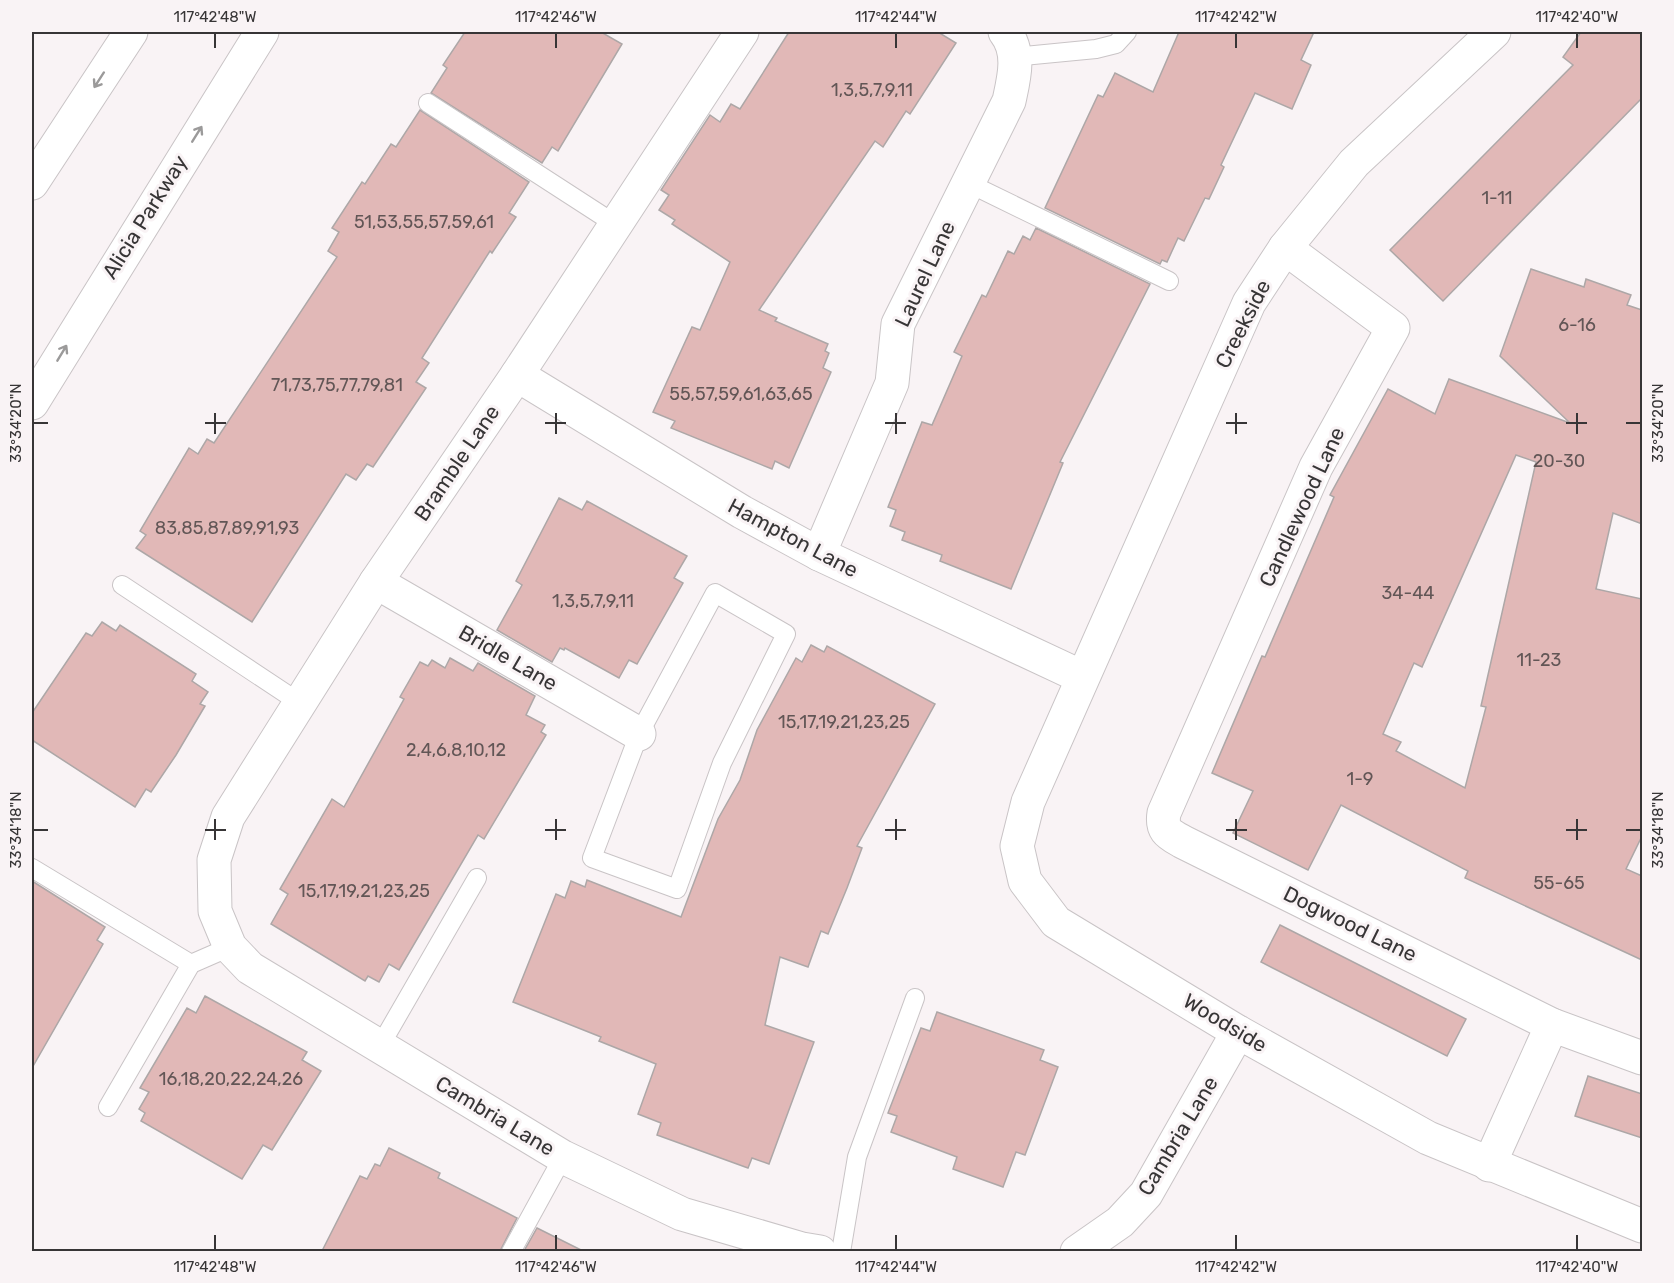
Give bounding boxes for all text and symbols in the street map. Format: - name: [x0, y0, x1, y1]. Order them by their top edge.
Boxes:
- text: 117°42'48"W: [174, 8, 256, 26]
- text: 117°42'46"W: [515, 8, 597, 26]
- text: 117°42'44"W: [855, 8, 937, 26]
- text: 117°42'42"W: [1195, 8, 1277, 26]
- text: 117°42'40"W: [1536, 8, 1618, 26]
- one-way arrow: [93, 72, 105, 88]
- house number: 1,3,5,7,9,11: [831, 79, 913, 101]
- one-way arrow: [191, 125, 204, 142]
- street label: Alicia Parkway: [97, 150, 193, 283]
- house number: 1-11: [1481, 187, 1513, 209]
- house number: 51,53,55,57,59,61: [354, 211, 494, 233]
- street label: Laurel Lane: [889, 217, 960, 331]
- street label: Creekside: [1210, 275, 1275, 372]
- house number: 6-16: [1558, 314, 1596, 336]
- one-way arrow: [56, 345, 68, 362]
- house number: 71,73,75,77,79,81: [271, 374, 403, 396]
- text: 33°34'20"N: [7, 383, 25, 463]
- house number: 55,57,59,61,63,65: [669, 383, 813, 405]
- text: 33°34'20"N: [1649, 383, 1667, 463]
- street label: Bramble Lane: [409, 400, 505, 525]
- street label: Candlewood Lane: [1254, 423, 1350, 591]
- house number: 20-30: [1533, 450, 1585, 472]
- street label: Hampton Lane: [724, 493, 863, 582]
- house number: 83,85,87,89,91,93: [155, 517, 299, 539]
- house number: 34-44: [1381, 582, 1435, 604]
- house number: 1,3,5,7,9,11: [552, 590, 634, 612]
- street label: Bridle Lane: [455, 619, 562, 696]
- house number: 11-23: [1517, 649, 1561, 671]
- house number: 15,17,19,21,23,25: [778, 711, 910, 733]
- house number: 2,4,6,8,10,12: [406, 739, 506, 761]
- house number: 1-9: [1347, 768, 1373, 790]
- text: 33°34'18"N: [7, 791, 25, 869]
- text: 33°34'18"N: [1649, 791, 1667, 869]
- house number: 55-65: [1533, 872, 1585, 894]
- house number: 15,17,19,21,23,25: [298, 880, 430, 902]
- street label: Dogwood Lane: [1279, 880, 1421, 967]
- street label: Woodside: [1179, 988, 1272, 1057]
- house number: 16,18,20,22,24,26: [159, 1068, 303, 1090]
- street label: Cambria Lane: [431, 1070, 559, 1161]
- street label: Cambria Lane: [1132, 1072, 1223, 1200]
- text: 117°42'48"W: [174, 1258, 256, 1276]
- text: 117°42'46"W: [515, 1258, 597, 1276]
- text: 117°42'44"W: [855, 1258, 937, 1276]
- text: 117°42'42"W: [1195, 1258, 1277, 1276]
- text: 117°42'40"W: [1536, 1258, 1618, 1276]

